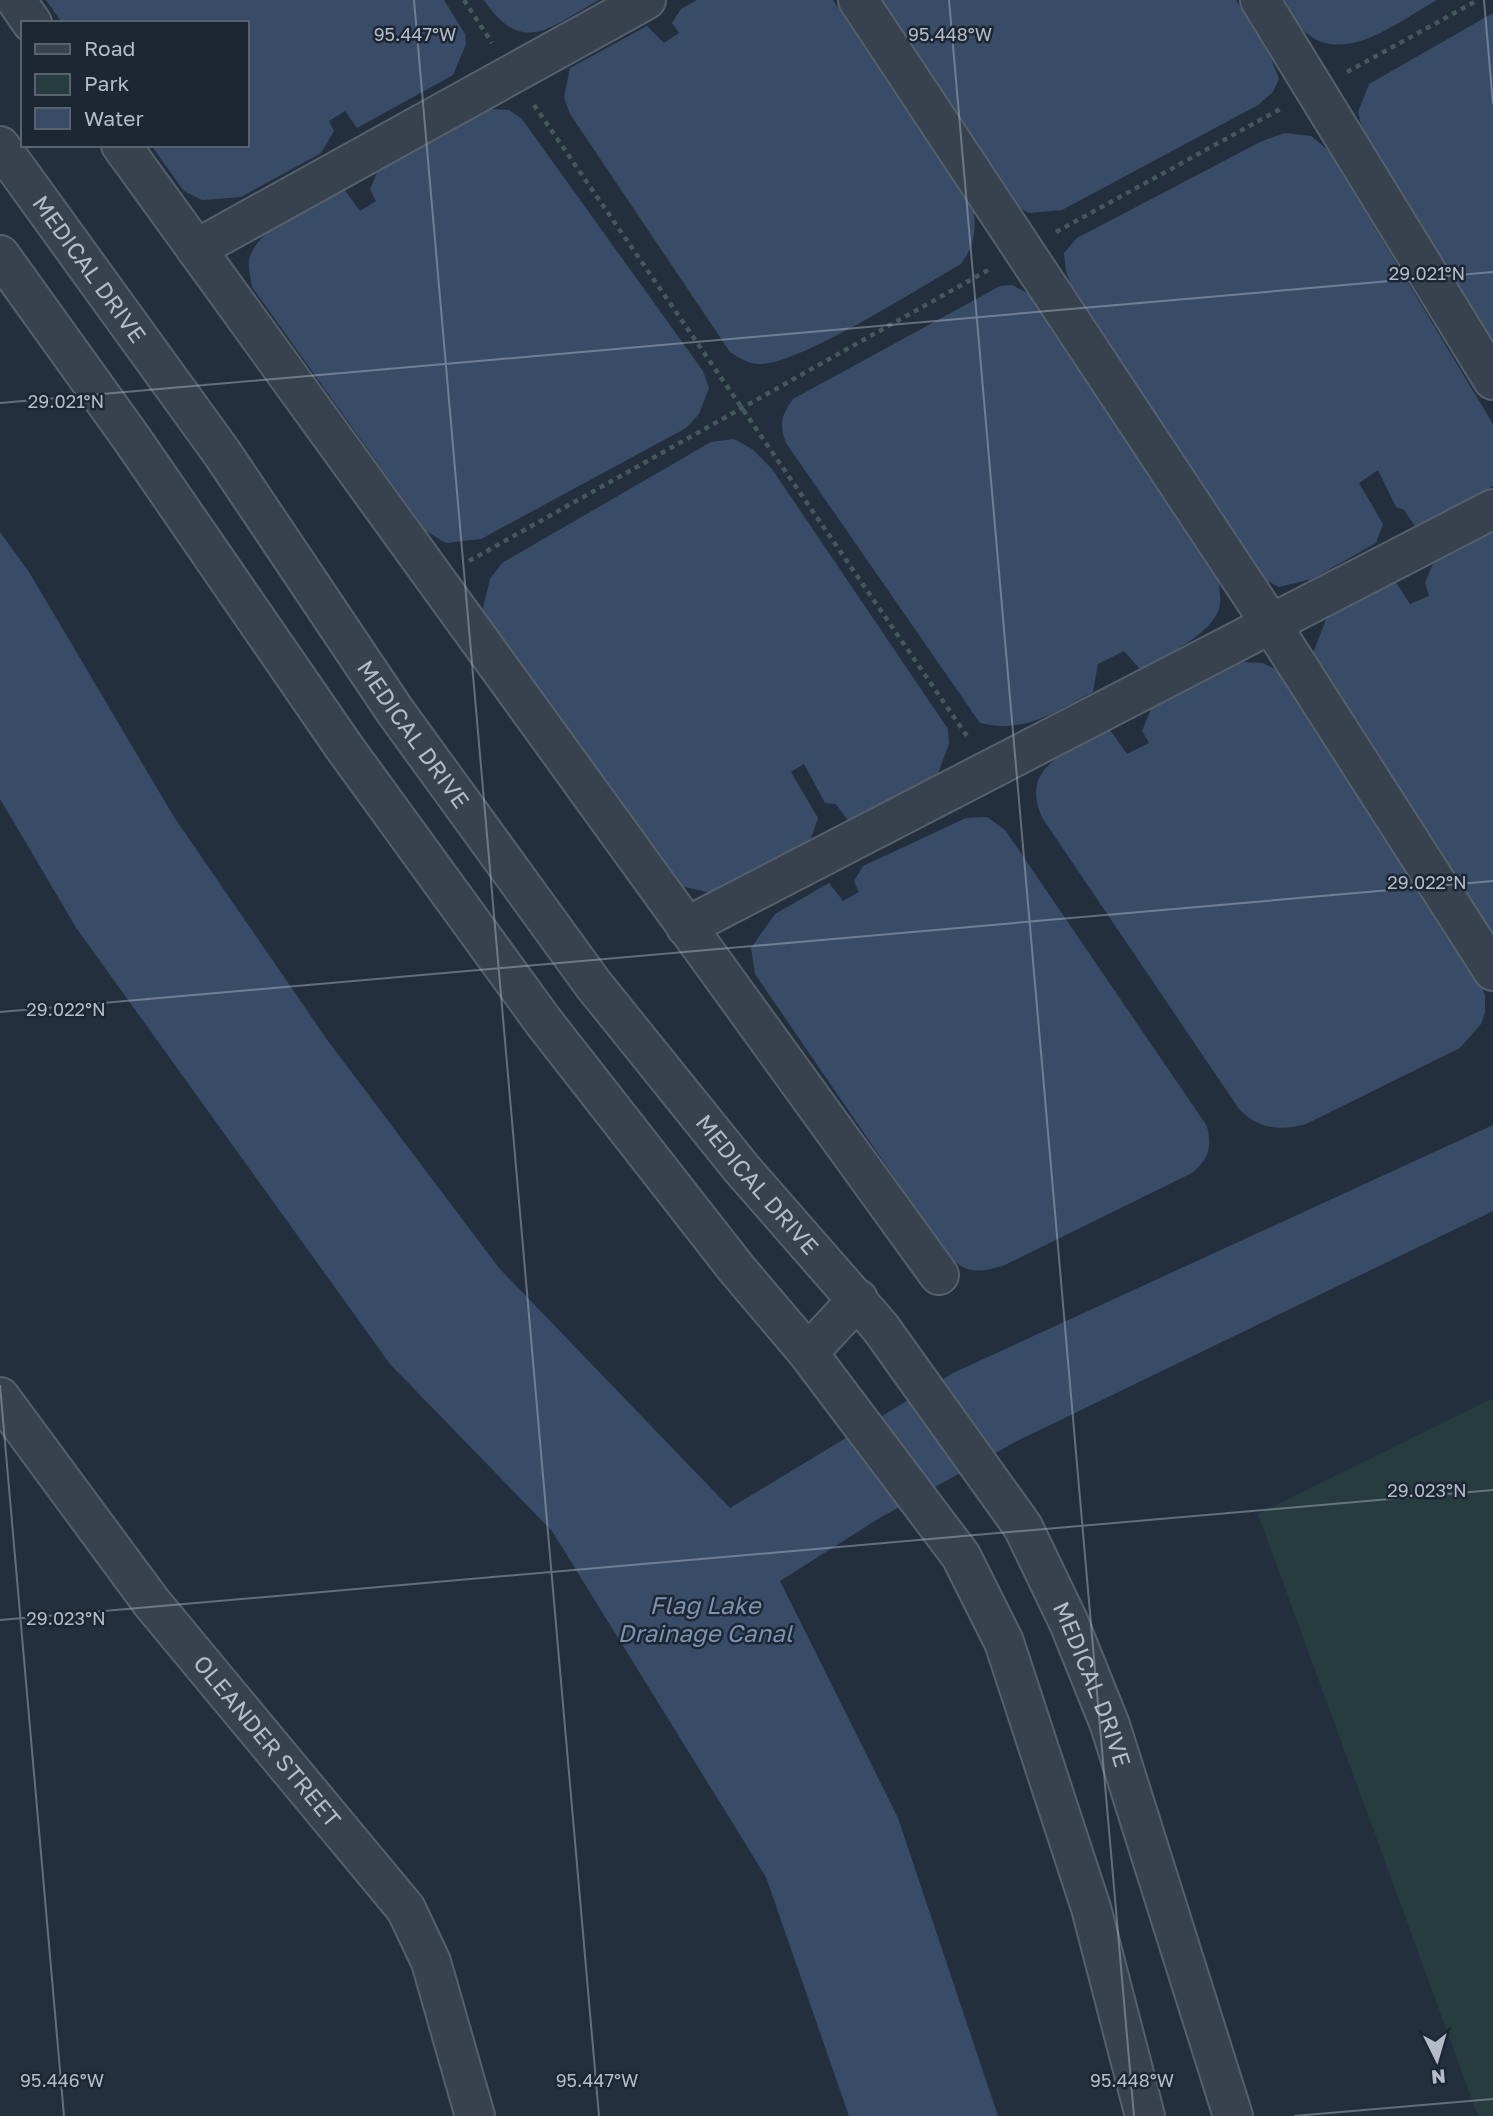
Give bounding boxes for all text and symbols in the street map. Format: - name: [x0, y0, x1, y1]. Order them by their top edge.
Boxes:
- legend: [21, 21, 248, 147]
- text: 95.447°W: [374, 23, 456, 45]
- text: 95.448°W: [908, 23, 992, 45]
- text: Road: [84, 35, 135, 61]
- text: Park: [84, 70, 130, 96]
- text: Water: [84, 105, 144, 131]
- street label: MEDICAL DRIVE: [27, 189, 153, 348]
- text: 29.021°N: [1389, 262, 1465, 284]
- text: 29.021°N: [28, 390, 104, 412]
- street label: MEDICAL DRIVE: [352, 654, 476, 813]
- text: 29.022°N: [1387, 871, 1467, 893]
- text: 29.022°N: [26, 998, 106, 1020]
- street label: MEDICAL DRIVE: [691, 1108, 825, 1260]
- text: 29.023°N: [1387, 1479, 1467, 1501]
- water label: Flag Lake Drainage Canal: [618, 1590, 794, 1648]
- street label: MEDICAL DRIVE: [1048, 1597, 1137, 1770]
- text: 29.023°N: [26, 1607, 106, 1629]
- street label: OLEANDER STREET: [188, 1649, 347, 1833]
- north arrow: [1402, 2025, 1472, 2095]
- text: N: [1430, 2065, 1447, 2090]
- text: 95.446°W: [20, 2069, 104, 2091]
- text: 95.447°W: [556, 2069, 638, 2091]
- text: 95.448°W: [1090, 2069, 1174, 2091]

